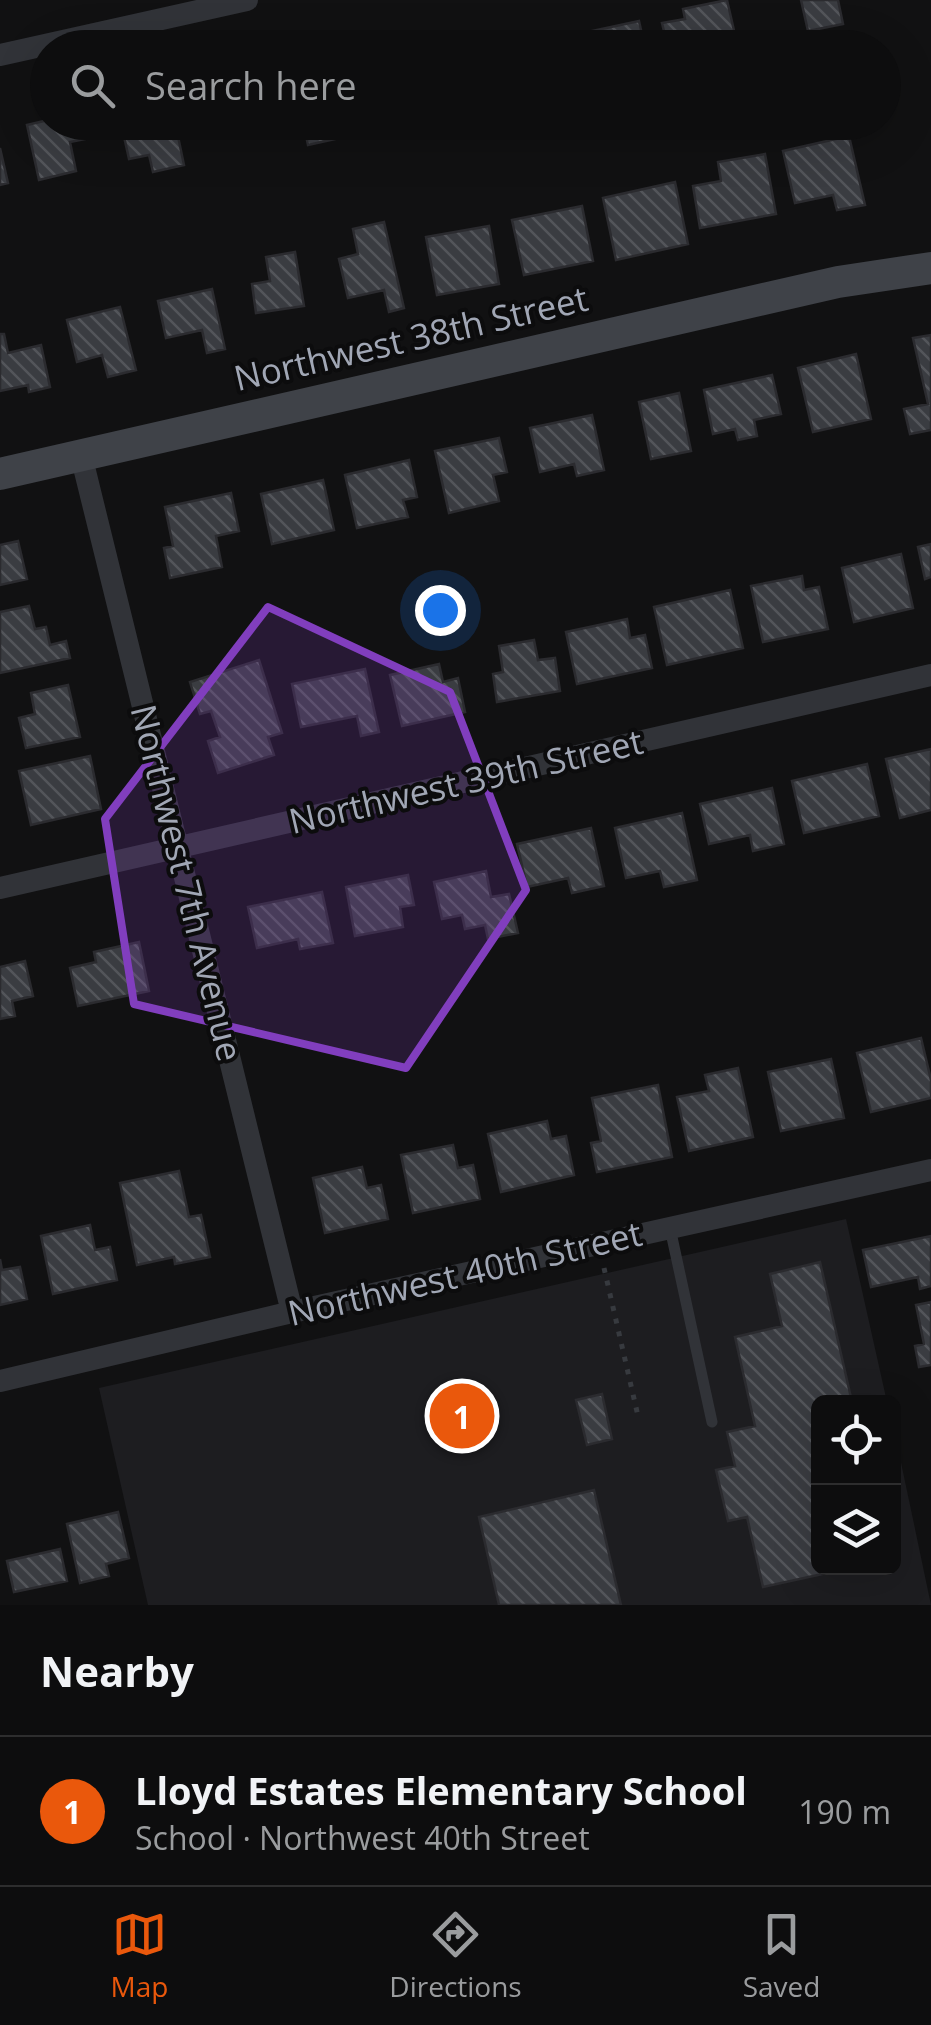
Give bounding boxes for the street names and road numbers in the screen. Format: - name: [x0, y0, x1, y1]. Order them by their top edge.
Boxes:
- street label: Northwest 38th Street: [229, 274, 592, 401]
- street label: Northwest 7th Avenue: [120, 700, 254, 1066]
- street label: Northwest 39th Street: [284, 717, 647, 844]
- street label: Northwest 40th Street: [283, 1209, 646, 1336]

